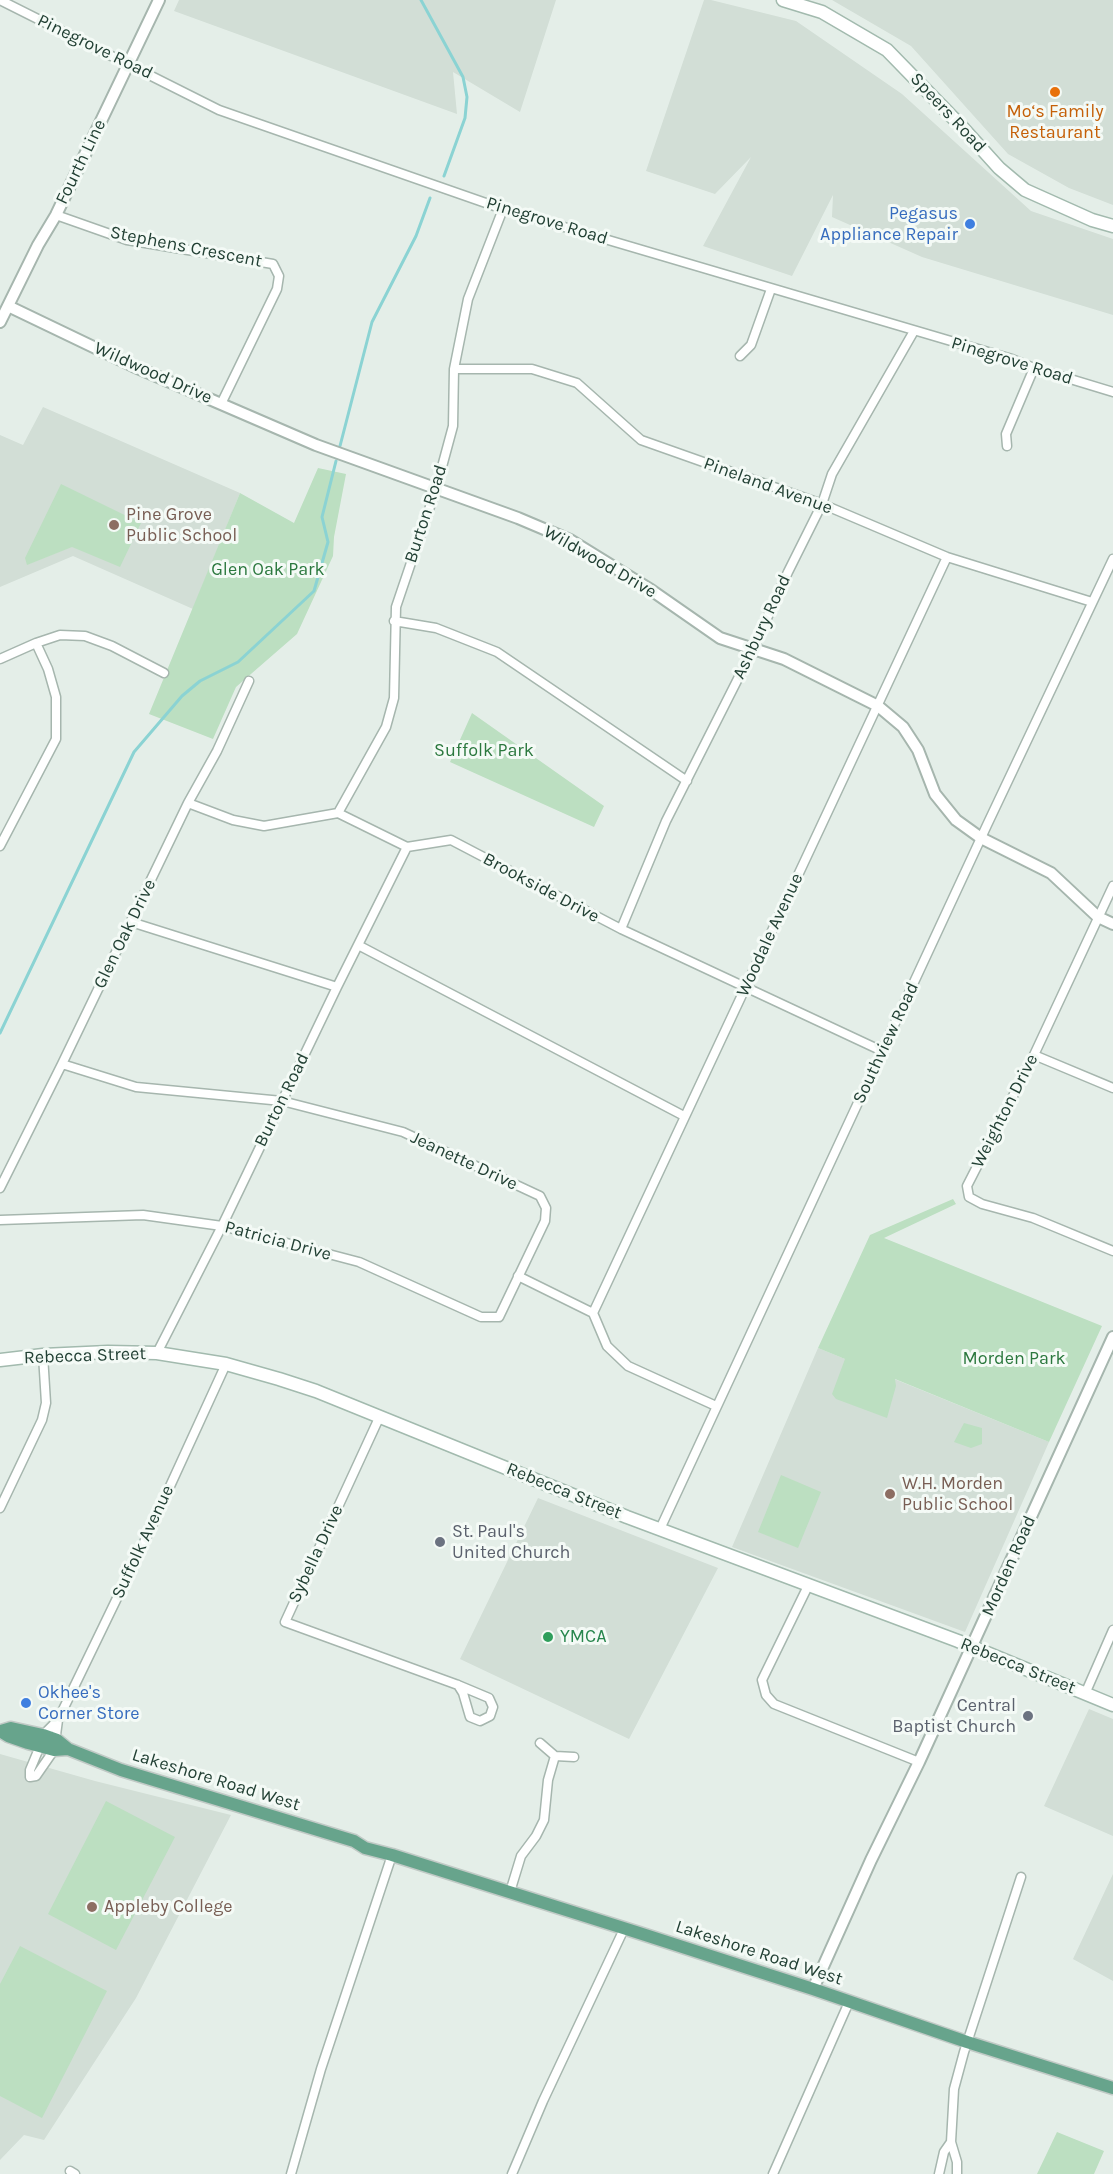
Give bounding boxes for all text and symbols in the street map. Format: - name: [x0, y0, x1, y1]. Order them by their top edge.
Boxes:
- street label: Pinegrove Road: [34, 10, 156, 84]
- street label: Speers Road: [905, 68, 991, 158]
- marker: Mo‘s Family Restaurant: [1048, 85, 1062, 99]
- place label: Mo‘s Family Restaurant: [1006, 101, 1104, 144]
- street label: Fourth Line: [51, 116, 111, 208]
- street label: Pinegrove Road: [484, 192, 610, 250]
- place label: Pegasus Appliance Repair: [820, 203, 958, 246]
- marker: Pegasus Appliance Repair: [963, 217, 977, 231]
- street label: Stephens Crescent: [108, 222, 264, 272]
- street label: Pinegrove Road: [949, 332, 1075, 390]
- street label: Wildwood Drive: [91, 337, 215, 409]
- street label: Pineland Avenue: [701, 453, 835, 519]
- street label: Burton Road: [400, 462, 452, 566]
- place label: Pine Grove Public School: [126, 504, 237, 546]
- marker: Pine Grove Public School: [107, 518, 121, 532]
- street label: Wildwood Drive: [540, 521, 660, 603]
- park label: Glen Oak Park: [211, 559, 325, 581]
- street label: Ashbury Road: [728, 571, 796, 683]
- park label: Suffolk Park: [434, 740, 534, 762]
- street label: Brookside Drive: [479, 848, 603, 928]
- street label: Woodale Avenue: [732, 870, 808, 1000]
- street label: Glen Oak Drive: [89, 876, 161, 992]
- street label: Southview Road: [848, 979, 924, 1107]
- street label: Burton Road: [250, 1050, 314, 1150]
- street label: Weighton Drive: [967, 1050, 1043, 1172]
- street label: Jeanette Drive: [407, 1127, 521, 1195]
- street label: Patricia Drive: [222, 1216, 334, 1266]
- street label: Rebecca Street: [23, 1343, 147, 1369]
- park label: Morden Park: [962, 1348, 1066, 1370]
- street label: Rebecca Street: [503, 1458, 625, 1524]
- place label: W.H. Morden Public School: [902, 1473, 1013, 1516]
- street label: Suffolk Avenue: [107, 1482, 179, 1602]
- marker: W.H. Morden Public School: [883, 1487, 897, 1501]
- street label: Sybella Drive: [284, 1502, 348, 1606]
- street label: Morden Road: [977, 1512, 1041, 1620]
- place label: St. Paul's United Church: [452, 1521, 570, 1564]
- marker: St. Paul's United Church: [433, 1535, 447, 1549]
- place label: YMCA: [560, 1626, 606, 1648]
- marker: YMCA: [541, 1630, 555, 1644]
- street label: Rebecca Street: [957, 1633, 1079, 1699]
- place label: Okhee's Corner Store: [38, 1682, 140, 1724]
- place label: Central Baptist Church: [892, 1695, 1016, 1738]
- marker: Okhee's Corner Store: [19, 1696, 33, 1710]
- marker: Central Baptist Church: [1021, 1709, 1035, 1723]
- street label: Lakeshore Road West: [129, 1744, 303, 1816]
- place label: Appleby College: [104, 1896, 233, 1918]
- marker: Appleby College: [85, 1900, 99, 1914]
- street label: Lakeshore Road West: [673, 1916, 845, 1990]

